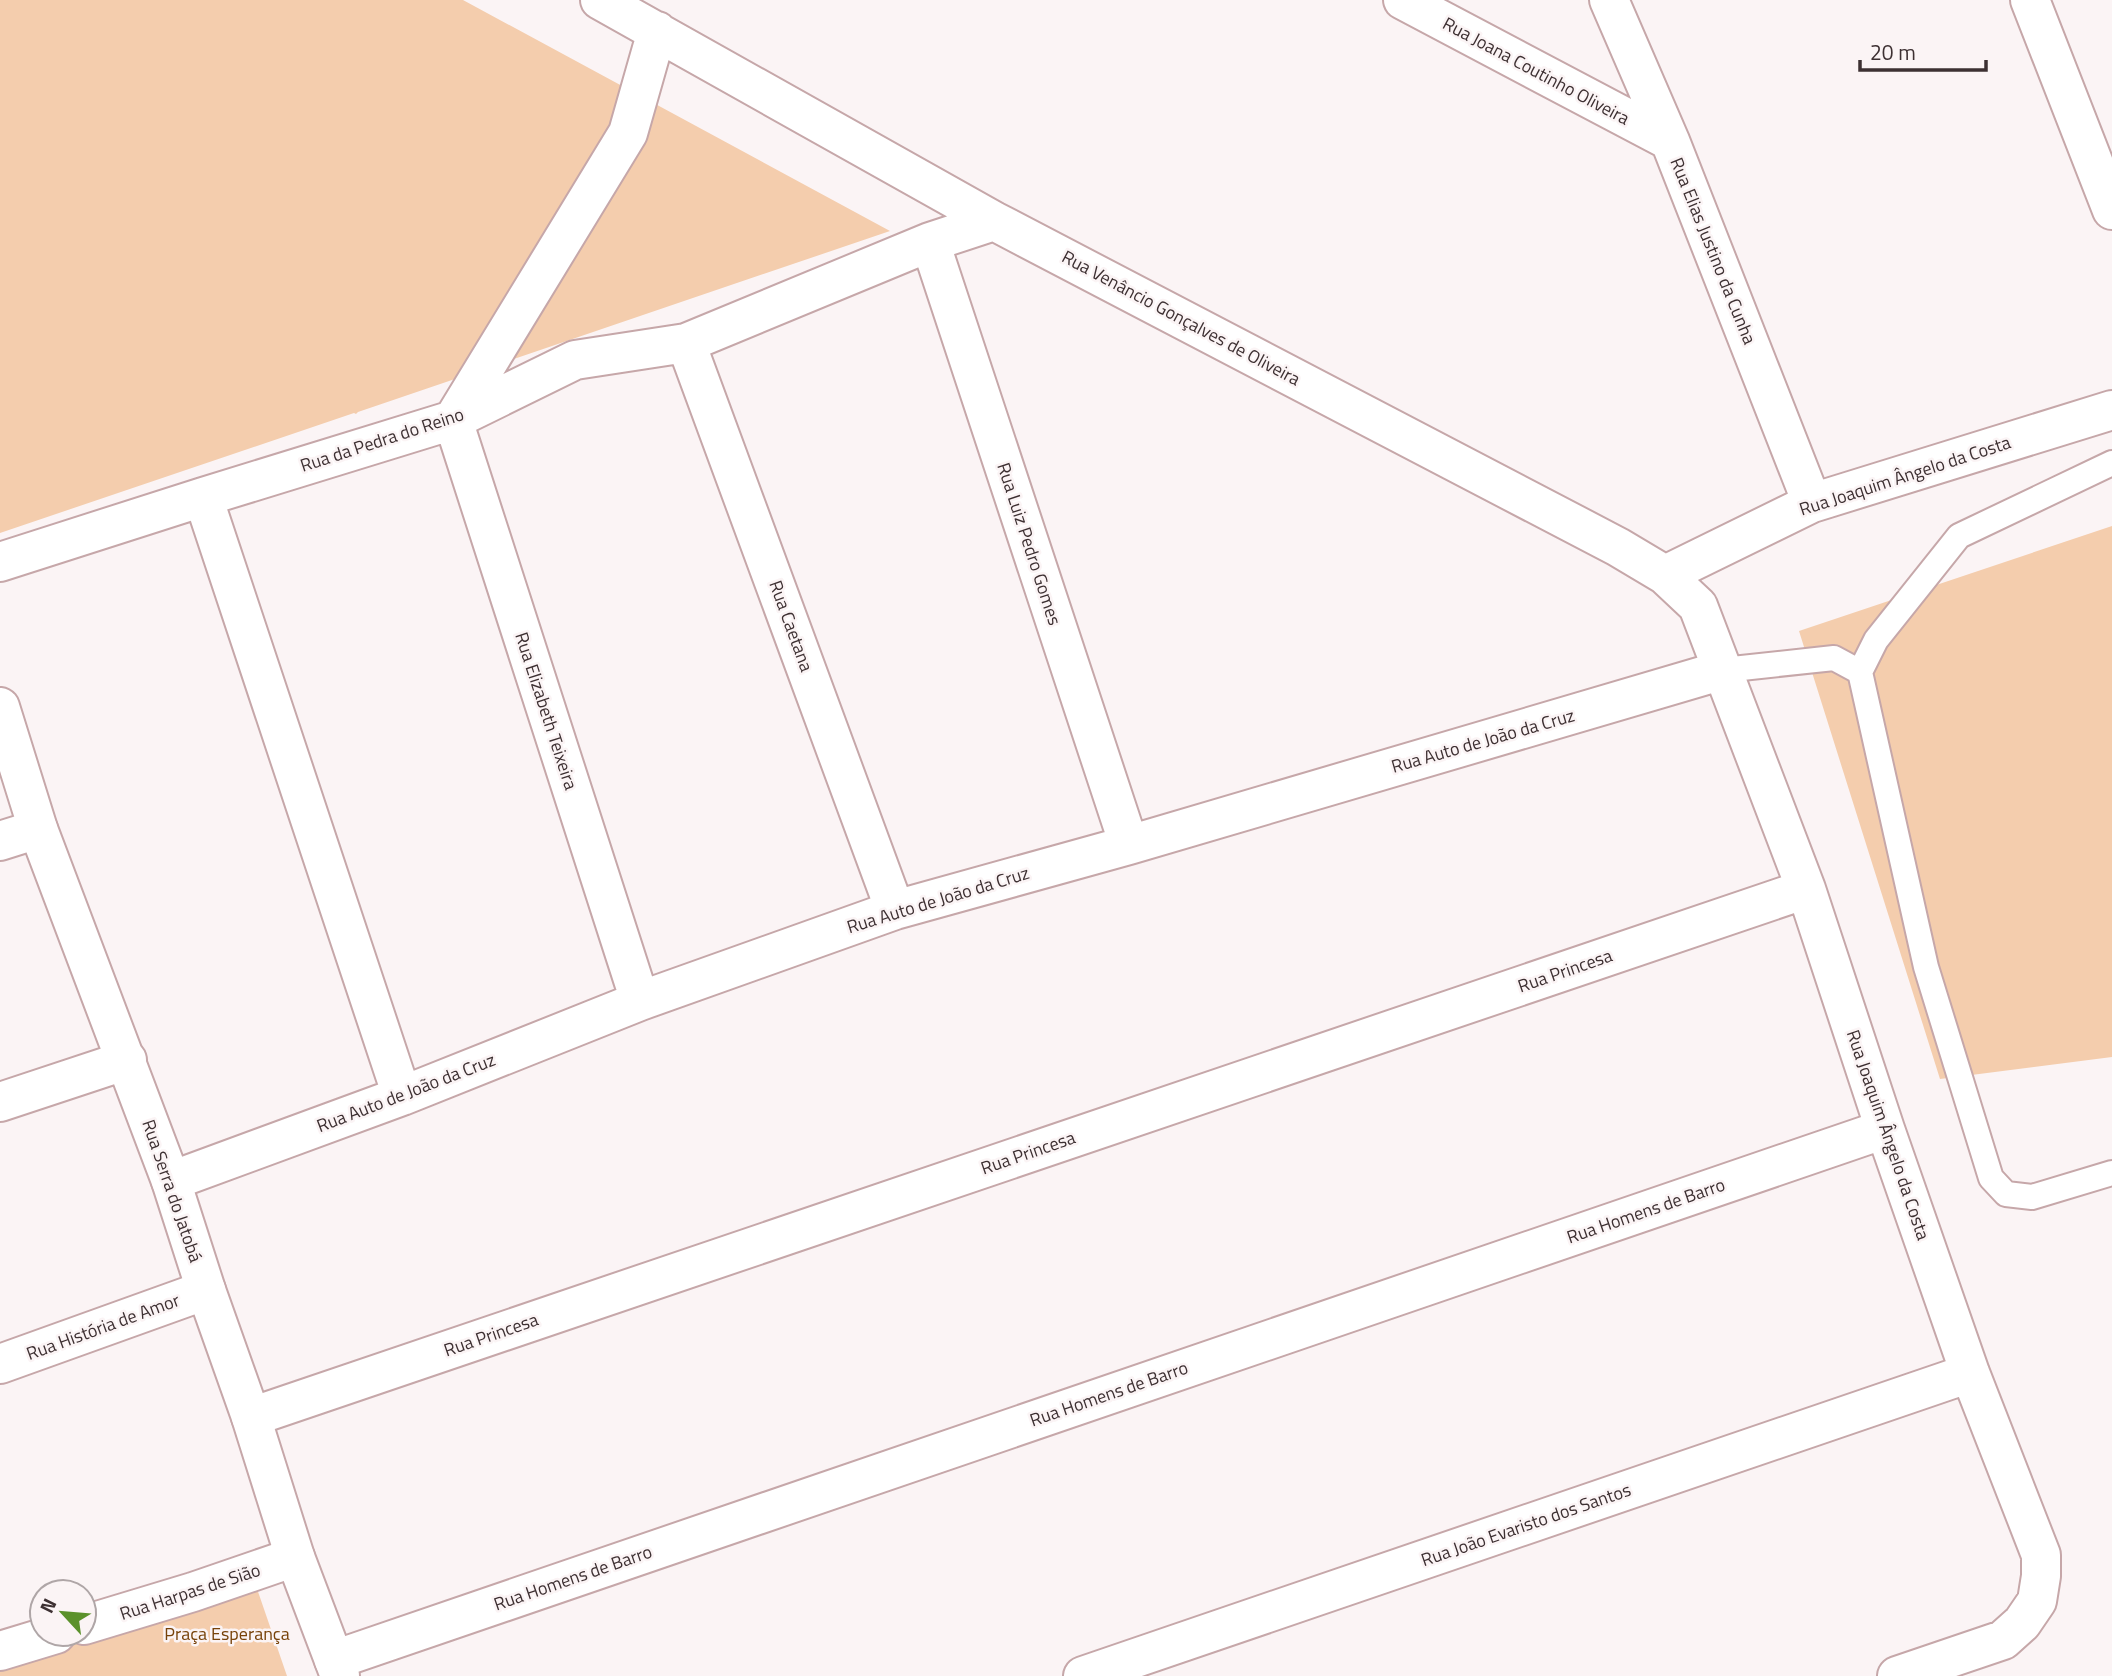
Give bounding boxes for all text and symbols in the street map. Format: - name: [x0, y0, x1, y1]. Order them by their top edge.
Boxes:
- street label: Rua Joana Coutinho Oliveira: [1438, 10, 1635, 131]
- scale bar: [1860, 28, 1986, 72]
- text: 20 m: [1870, 36, 1916, 68]
- street label: Rua Elias Justino da Cunha: [1664, 153, 1763, 348]
- street label: Rua Venâncio Gonçalves de Oliveira: [1057, 243, 1305, 392]
- street label: Rua da Pedra do Reino: [297, 400, 467, 479]
- street label: Rua Joaquim Ângelo da Costa: [1796, 429, 2014, 522]
- street label: Rua Luiz Pedro Gomes: [990, 459, 1069, 629]
- street label: Rua Caetana: [762, 576, 820, 675]
- street label: Rua Elizabeth Teixeira: [508, 629, 585, 793]
- street label: Rua Auto de João da Cruz: [1388, 701, 1578, 780]
- street label: Rua Auto de João da Cruz: [843, 859, 1032, 940]
- street label: Rua Princesa: [1514, 942, 1616, 999]
- street label: Rua Joaquim Ângelo da Costa: [1840, 1026, 1937, 1244]
- street label: Rua Auto de João da Cruz: [313, 1046, 499, 1139]
- street label: Rua Serra do Jatobá: [135, 1116, 210, 1266]
- street label: Rua Princesa: [977, 1124, 1079, 1181]
- street label: Rua Homens de Barro: [1563, 1171, 1729, 1250]
- street label: Rua História de Amor: [23, 1286, 183, 1367]
- street label: Rua Princesa: [440, 1306, 542, 1363]
- street label: Rua Homens de Barro: [1026, 1354, 1192, 1433]
- street label: Rua João Evaristo dos Santos: [1417, 1476, 1634, 1573]
- street label: Rua Homens de Barro: [490, 1538, 656, 1617]
- street label: Rua Harpas de Sião: [116, 1556, 264, 1627]
- north arrow: [28, 1578, 98, 1648]
- text: N: [31, 1593, 63, 1618]
- park label: Praça Esperança: [164, 1620, 290, 1647]

